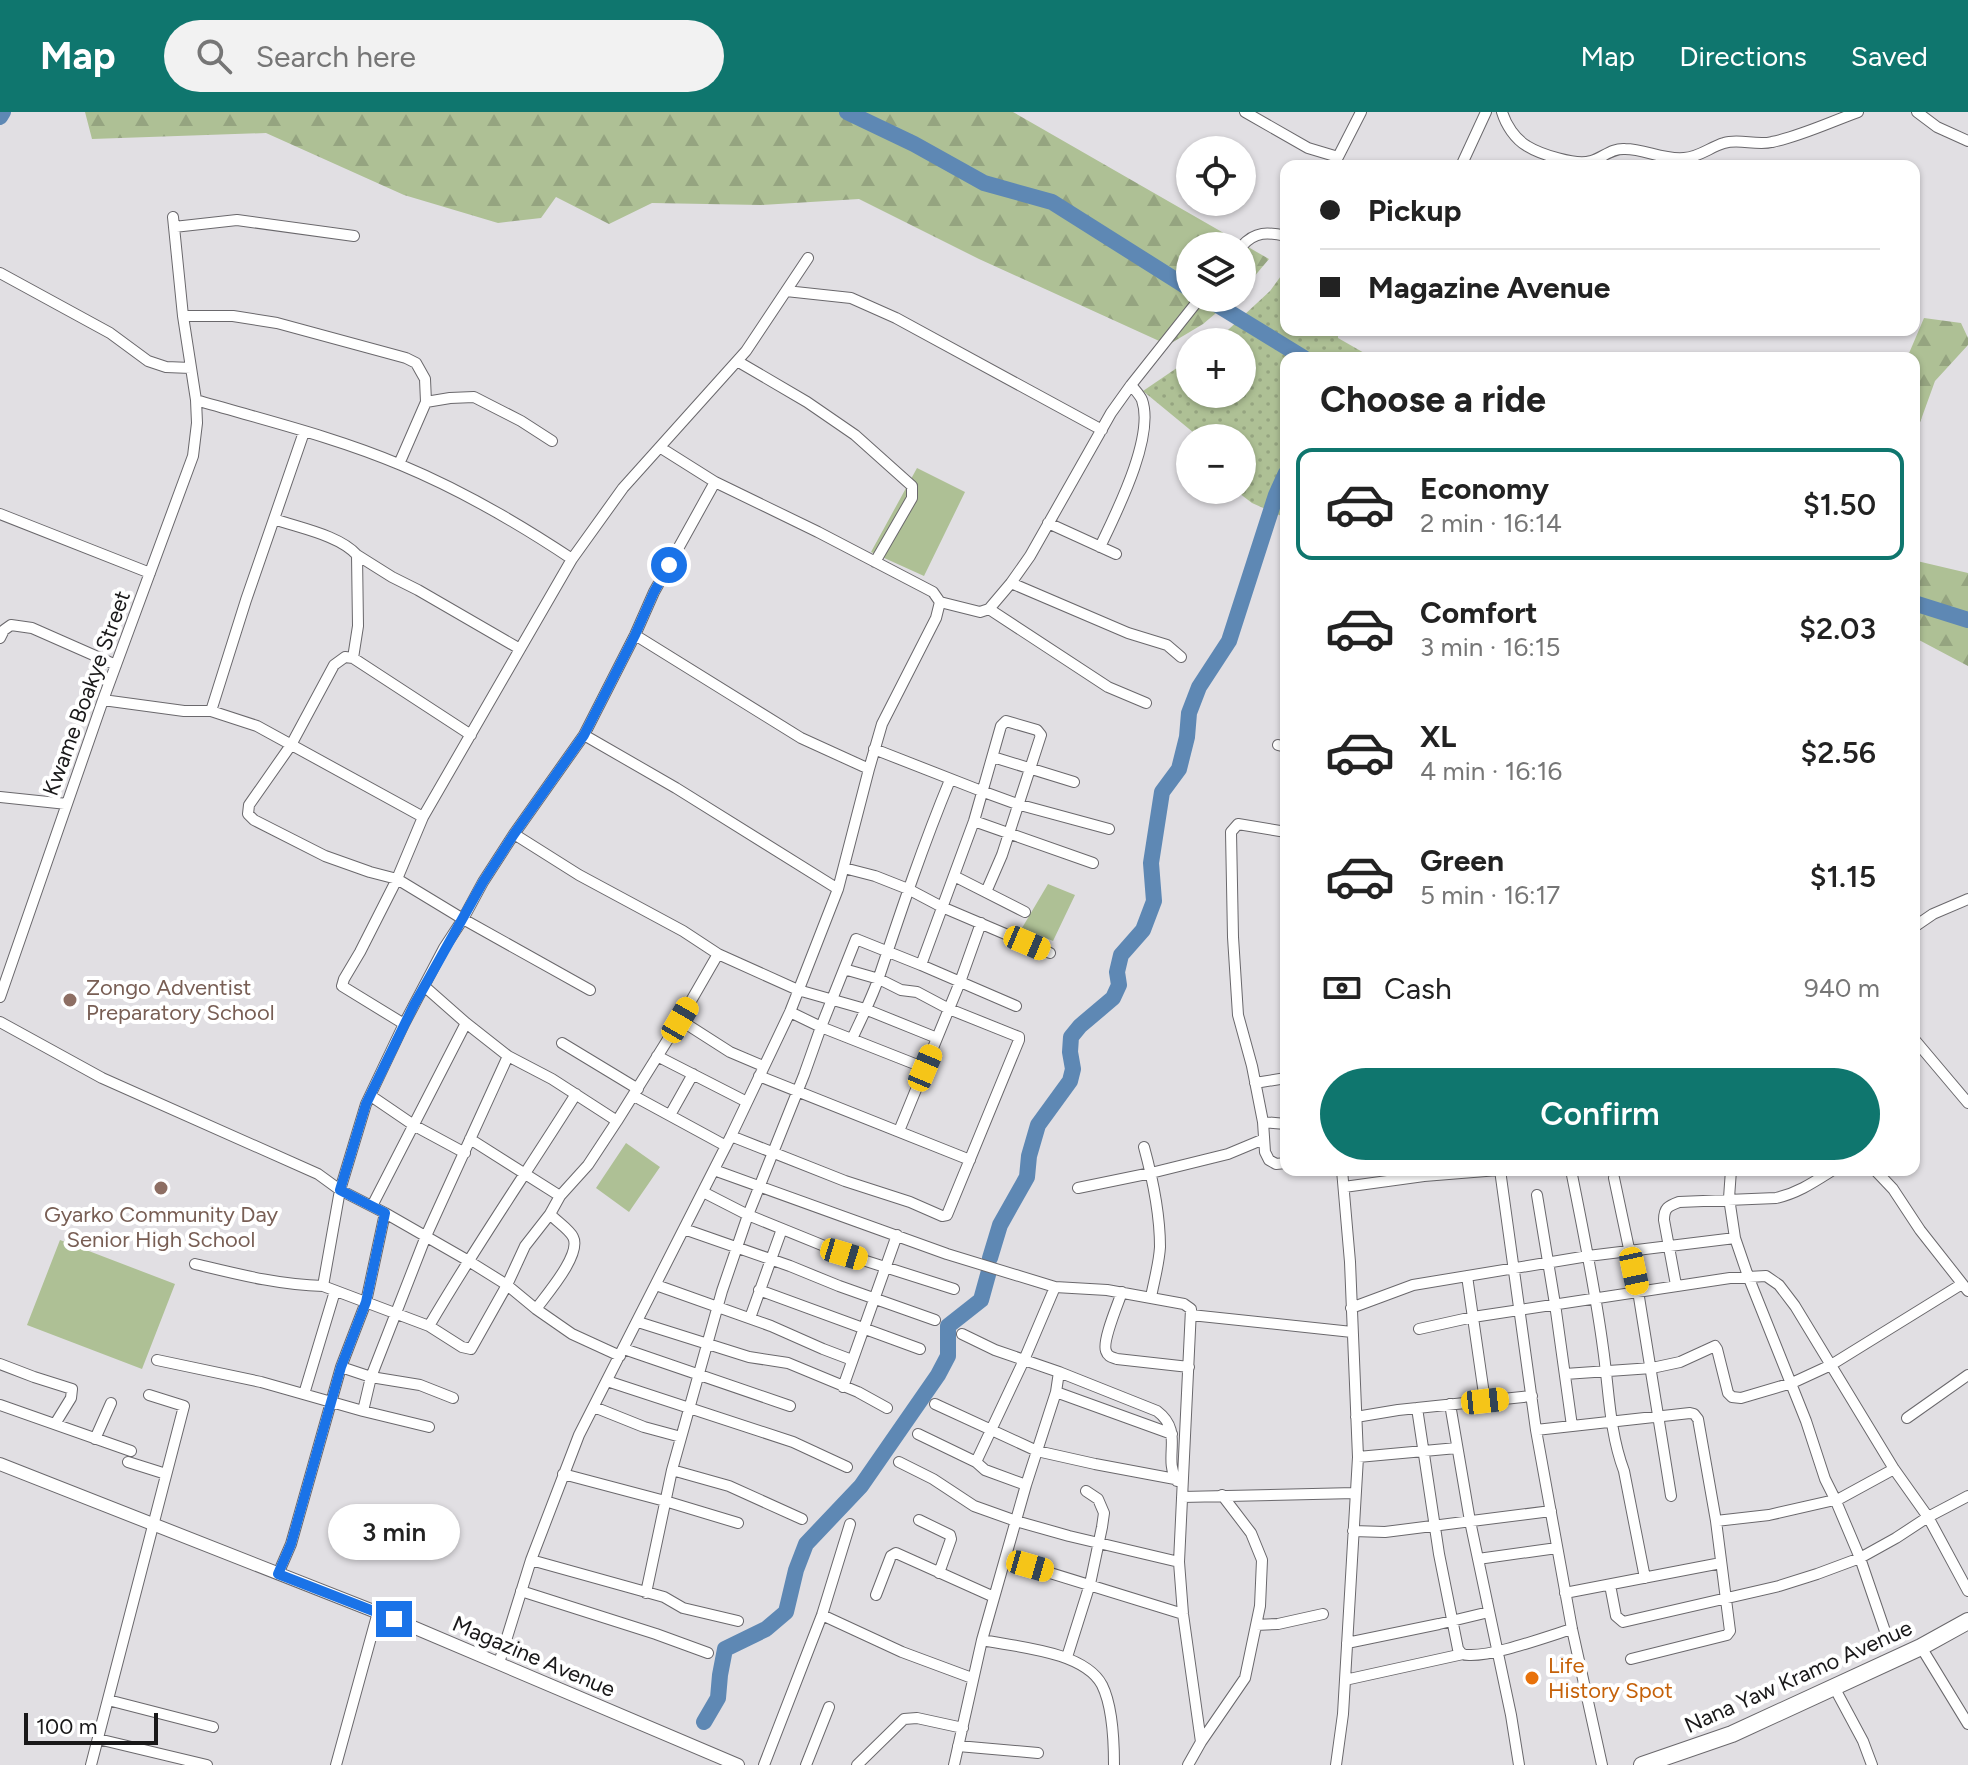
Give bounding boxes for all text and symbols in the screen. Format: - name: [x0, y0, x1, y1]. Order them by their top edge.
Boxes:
- search box: [164, 20, 724, 92]
- text: Map: [40, 33, 116, 79]
- icon: search: [192, 34, 236, 78]
- text: Search here: [256, 38, 416, 75]
- text: Map: [1581, 39, 1635, 73]
- text: Directions: [1679, 39, 1807, 73]
- text: Saved: [1851, 39, 1928, 73]
- map controls: [1176, 136, 1256, 504]
- button: locate: [1176, 136, 1256, 216]
- text: Pickup: [1368, 192, 1462, 229]
- button: layers: [1176, 232, 1256, 312]
- text: Magazine Avenue: [1368, 269, 1610, 306]
- button: +: [1176, 328, 1256, 408]
- text: Choose a ride: [1320, 378, 1546, 421]
- button: −: [1176, 424, 1256, 504]
- icon: car: [1324, 468, 1396, 540]
- text: Economy: [1420, 470, 1549, 507]
- text: $1.50: [1803, 486, 1876, 523]
- text: 2 min · 16:14: [1420, 507, 1562, 539]
- route start: [651, 547, 687, 583]
- street label: Kwame Boakye Street: [37, 587, 136, 799]
- icon: car: [1324, 592, 1396, 664]
- text: Comfort: [1420, 594, 1538, 631]
- text: $2.03: [1799, 610, 1876, 647]
- text: 3 min · 16:15: [1420, 631, 1560, 663]
- icon: car: [1324, 716, 1396, 788]
- text: XL: [1420, 718, 1456, 755]
- text: $2.56: [1801, 734, 1876, 771]
- text: 4 min · 16:16: [1420, 755, 1562, 787]
- icon: car: [1324, 840, 1396, 912]
- text: Green: [1420, 842, 1504, 879]
- text: $1.15: [1810, 858, 1876, 895]
- text: 5 min · 16:17: [1420, 879, 1560, 911]
- car: [1000, 923, 1054, 963]
- icon: cash: [1320, 966, 1364, 1010]
- text: Cash: [1384, 970, 1452, 1007]
- text: 940 m: [1804, 972, 1880, 1004]
- place label: Zongo Adventist Preparatory School: [86, 974, 274, 1026]
- marker: Zongo Adventist Preparatory School: [61, 991, 79, 1009]
- car: [658, 993, 702, 1047]
- car: [905, 1041, 945, 1095]
- button: Confirm: [1320, 1068, 1880, 1160]
- marker: Gyarko Community Day Senior High School: [152, 1179, 170, 1197]
- place label: Gyarko Community Day Senior High School: [44, 1201, 278, 1253]
- car: [818, 1236, 870, 1272]
- car: [1617, 1245, 1651, 1297]
- car: [1460, 1387, 1510, 1415]
- callout: 3 min: [328, 1503, 460, 1559]
- text: 3 min: [362, 1516, 426, 1548]
- car: [1004, 1548, 1056, 1584]
- route end: [376, 1601, 412, 1637]
- street label: Magazine Avenue: [448, 1610, 619, 1703]
- street label: Nana Yaw Kramo Avenue: [1680, 1614, 1916, 1739]
- place label: Life History Spot: [1548, 1652, 1673, 1704]
- marker: Life History Spot: [1523, 1669, 1541, 1687]
- scale bar: [24, 1709, 158, 1745]
- text: 100 m: [36, 1713, 97, 1740]

